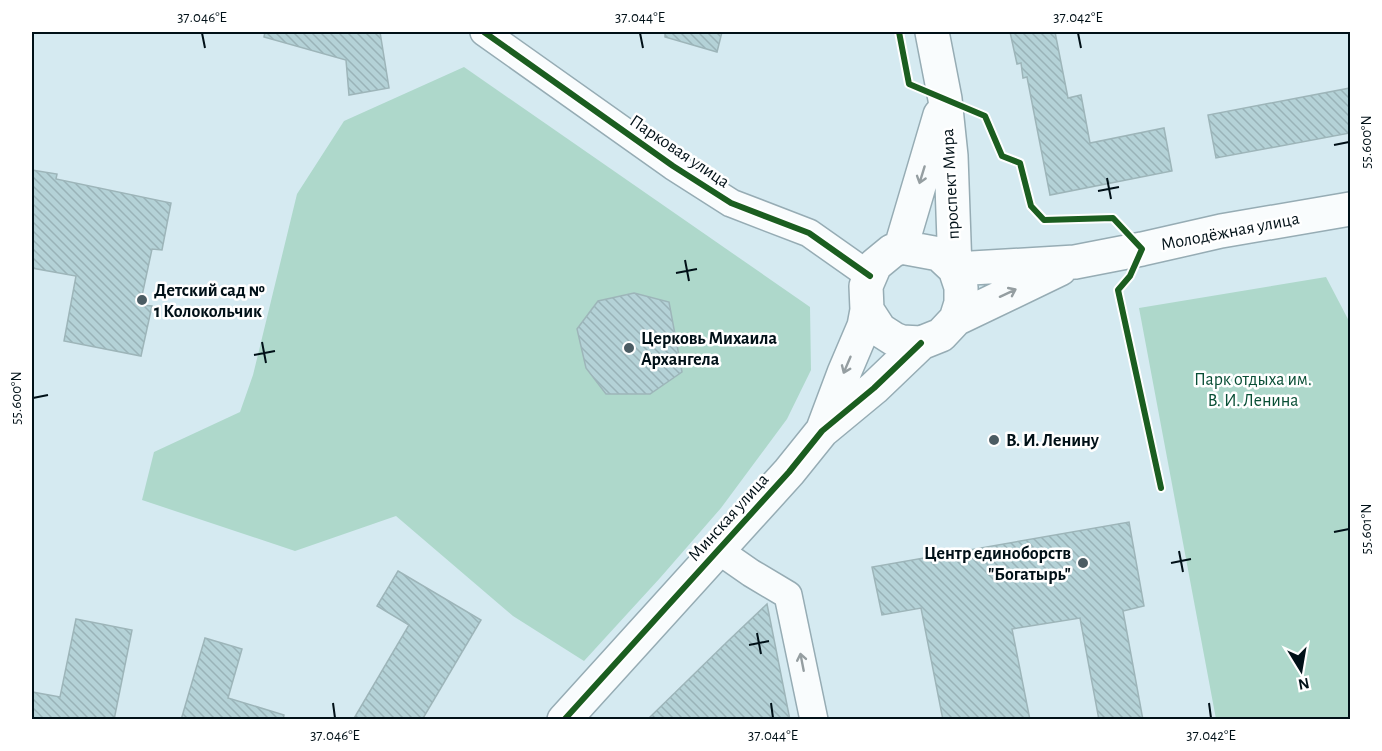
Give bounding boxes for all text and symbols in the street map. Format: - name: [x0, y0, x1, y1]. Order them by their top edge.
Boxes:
- text: 37.046°E: [177, 10, 227, 25]
- text: 37.044°E: [615, 10, 665, 25]
- text: 37.042°E: [1053, 10, 1103, 25]
- street label: Парковая улица: [626, 112, 733, 192]
- text: 55.600°N: [1359, 115, 1374, 169]
- street label: проспект Мира: [939, 128, 963, 240]
- one-way arrow: [916, 165, 928, 184]
- street label: Молодёжная улица: [1159, 210, 1301, 254]
- place label: Детский сад № 1 Колокольчик: [154, 282, 265, 321]
- one-way arrow: [999, 287, 1017, 299]
- marker: Детский сад № 1 Колокольчик: [135, 293, 149, 307]
- place label: Церковь Михаила Архангела: [641, 330, 777, 369]
- marker: Церковь Михаила Архангела: [622, 341, 636, 355]
- one-way arrow: [841, 355, 852, 374]
- text: 55.600°N: [9, 371, 24, 425]
- park label: Парк отдыха им. В. И. Ленина: [1194, 371, 1312, 410]
- place label: В. И. Ленину: [1006, 432, 1100, 450]
- marker: В. И. Ленину: [987, 433, 1001, 447]
- street label: Минская улица: [685, 470, 773, 565]
- text: 55.601°N: [1359, 504, 1374, 554]
- place label: Центр единоборств "Богатырь": [924, 545, 1071, 584]
- marker: Центр единоборств "Богатырь": [1076, 556, 1090, 570]
- north arrow: [1271, 640, 1331, 700]
- one-way arrow: [796, 653, 807, 672]
- text: N: [1297, 675, 1311, 693]
- text: 37.046°E: [310, 728, 360, 743]
- text: 37.044°E: [748, 728, 798, 743]
- text: 37.042°E: [1186, 728, 1236, 743]

